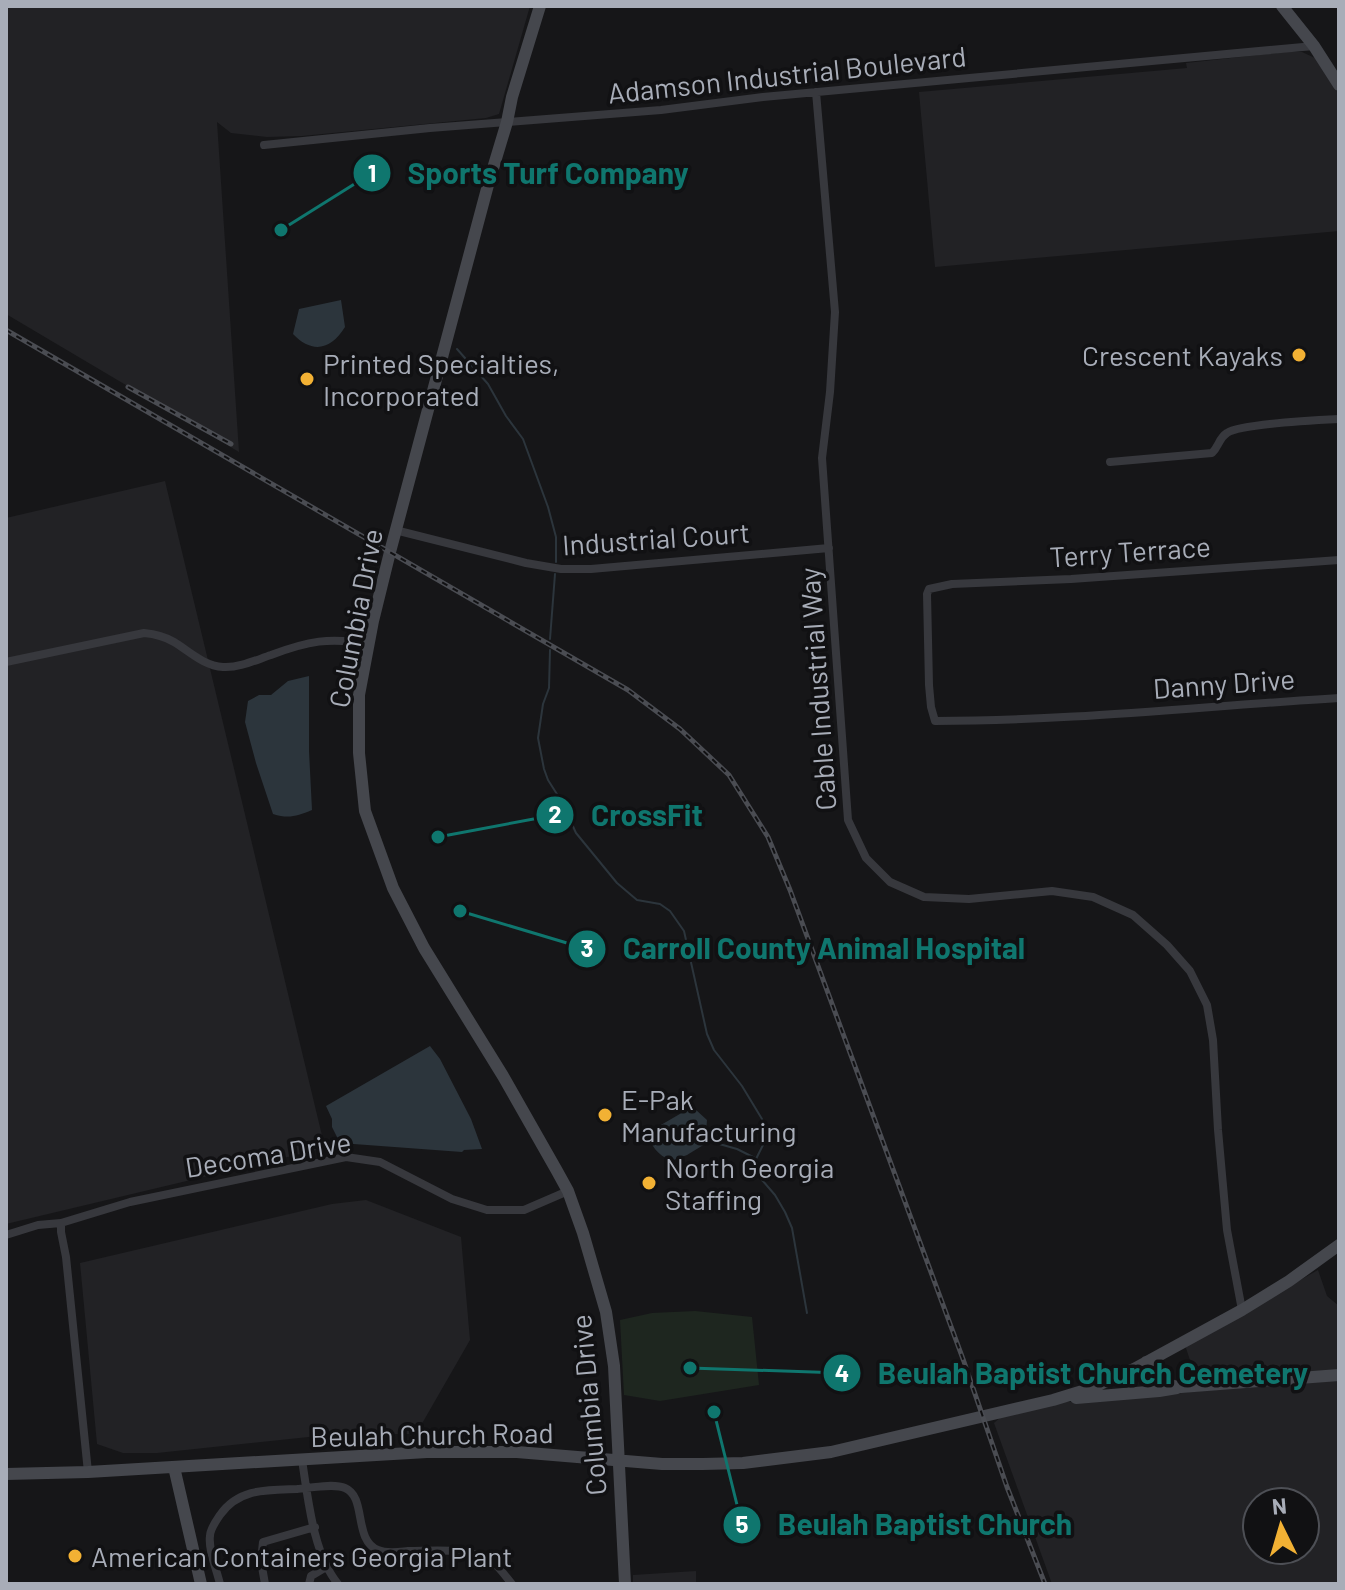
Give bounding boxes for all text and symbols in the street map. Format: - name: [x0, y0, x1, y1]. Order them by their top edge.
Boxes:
- street label: Adamson Industrial Boulevard: [606, 38, 968, 110]
- callout: Sports Turf Company: [352, 146, 705, 200]
- text: Sports Turf Company: [407, 154, 689, 190]
- text: 1: [368, 158, 376, 187]
- place label: Crescent Kayaks: [1082, 338, 1283, 372]
- place label: Printed Specialties, Incorporated: [323, 346, 559, 412]
- marker: Crescent Kayaks: [1290, 346, 1308, 364]
- marker: Printed Specialties, Incorporated: [298, 370, 316, 388]
- street label: Industrial Court: [561, 514, 751, 562]
- street label: Columbia Drive: [321, 526, 389, 710]
- street label: Terry Terrace: [1048, 528, 1212, 574]
- street label: Cable Industrial Way: [792, 566, 842, 812]
- street label: Danny Drive: [1152, 661, 1296, 705]
- callout: CrossFit: [535, 788, 719, 842]
- text: CrossFit: [591, 796, 703, 832]
- text: 2: [548, 799, 562, 828]
- callout: Carroll County Animal Hospital: [567, 922, 1041, 976]
- text: Carroll County Animal Hospital: [623, 929, 1025, 965]
- text: 3: [581, 933, 593, 962]
- place label: E-Pak Manufacturing: [621, 1082, 796, 1148]
- marker: E-Pak Manufacturing: [596, 1106, 614, 1124]
- street label: Decoma Drive: [183, 1124, 353, 1184]
- place label: North Georgia Staffing: [665, 1150, 834, 1216]
- marker: North Georgia Staffing: [640, 1174, 658, 1192]
- street label: Columbia Drive: [563, 1313, 613, 1497]
- callout: Beulah Baptist Church Cemetery: [822, 1346, 1325, 1400]
- text: Beulah Baptist Church Cemetery: [878, 1354, 1308, 1390]
- text: 4: [835, 1358, 849, 1387]
- street label: Beulah Church Road: [310, 1415, 554, 1453]
- north arrow: [1241, 1486, 1321, 1566]
- text: N: [1271, 1491, 1288, 1519]
- callout: Beulah Baptist Church: [722, 1498, 1088, 1552]
- text: Beulah Baptist Church: [778, 1505, 1072, 1541]
- text: 5: [736, 1509, 749, 1538]
- place label: American Containers Georgia Plant: [91, 1539, 513, 1573]
- marker: American Containers Georgia Plant: [66, 1547, 84, 1565]

